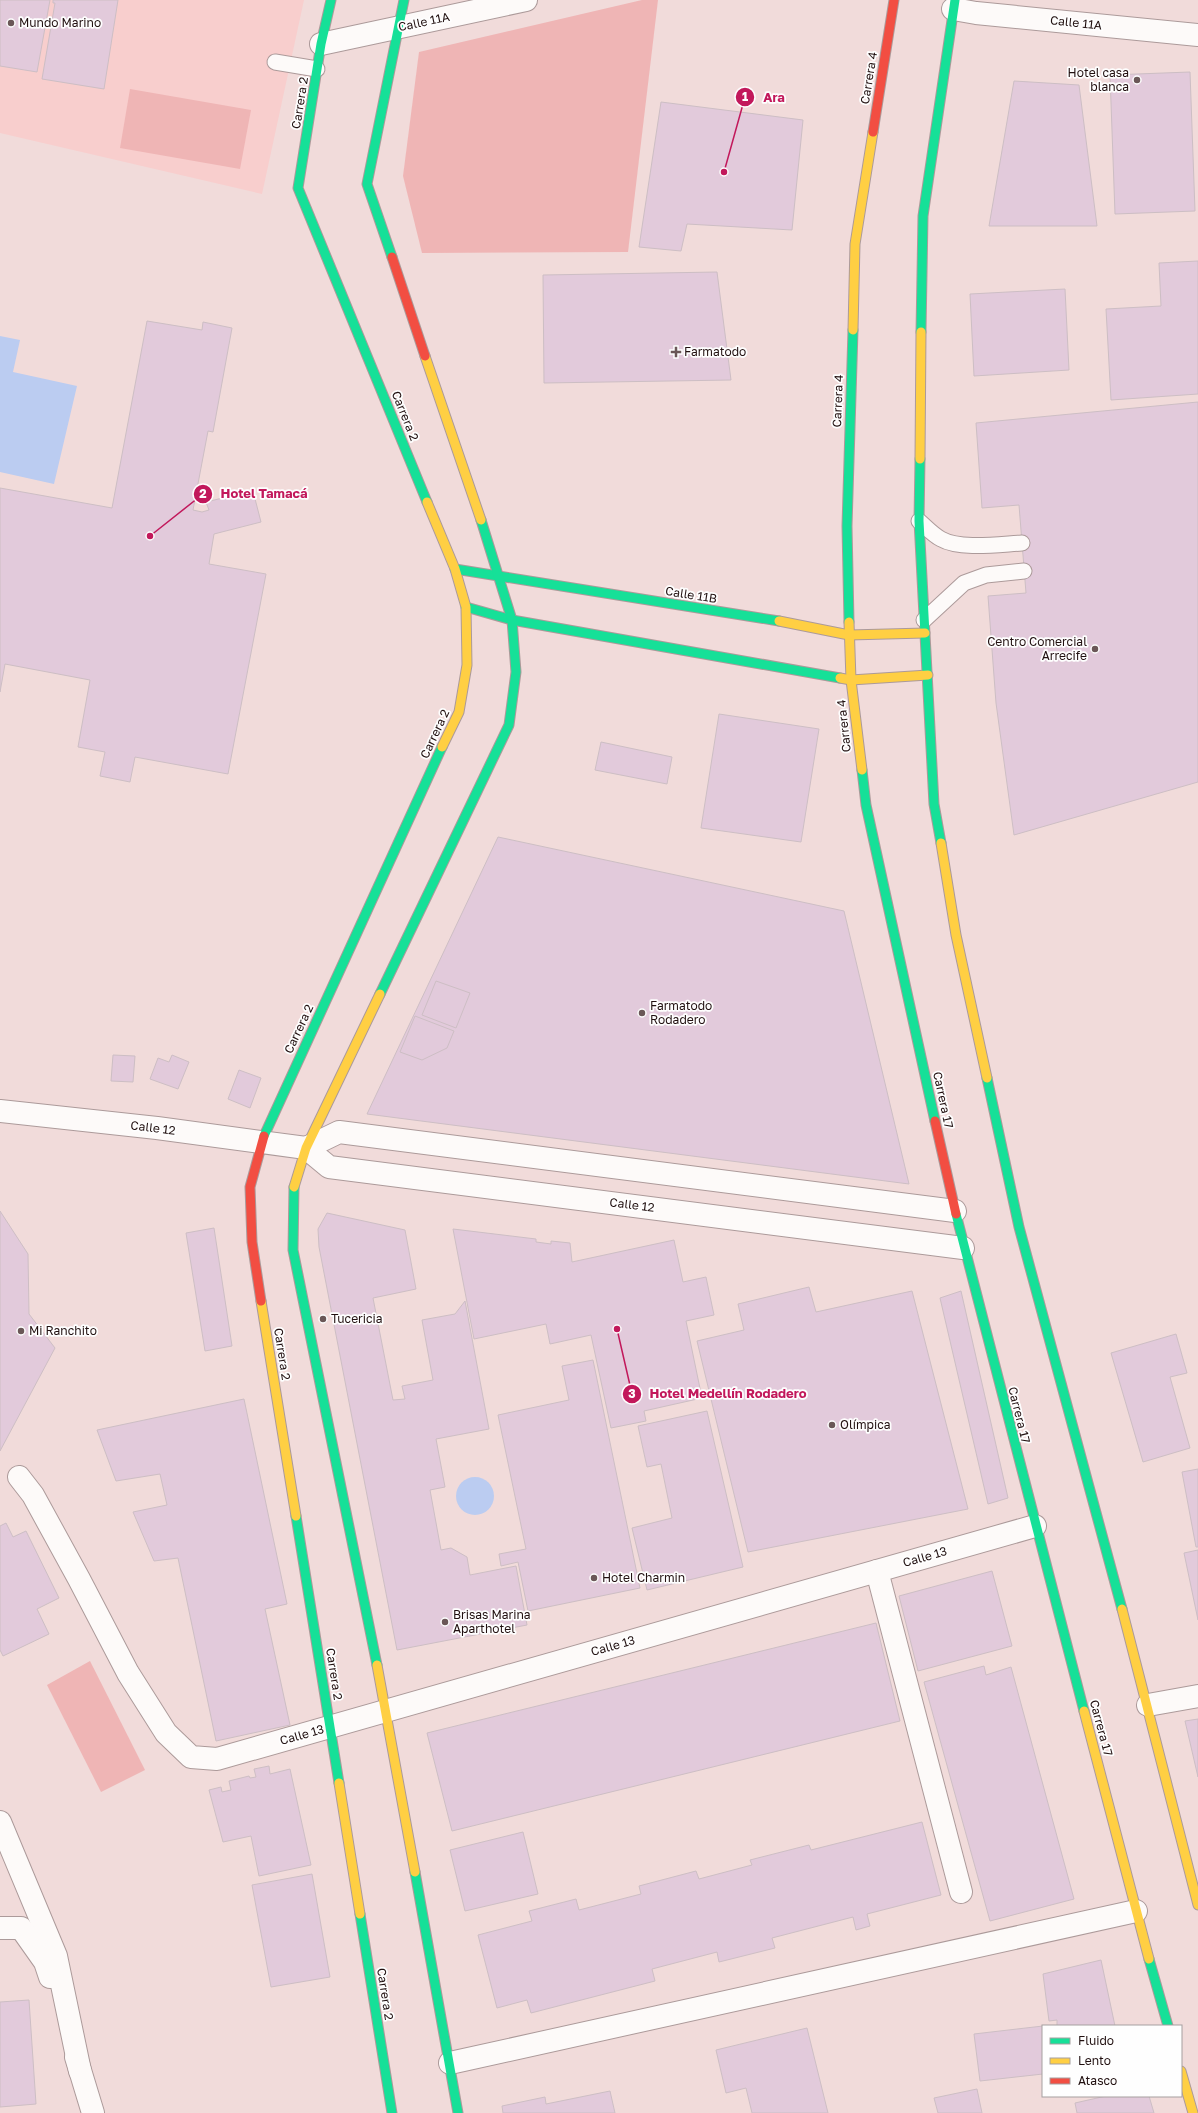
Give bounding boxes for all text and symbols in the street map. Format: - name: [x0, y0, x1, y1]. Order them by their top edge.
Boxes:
- street label: Calle 11A: [397, 9, 451, 34]
- street label: Calle 11A: [1049, 12, 1103, 33]
- place label: Mundo Marino: [19, 15, 101, 30]
- marker: Mundo Marino: [6, 18, 16, 28]
- street label: Carrera 4: [857, 51, 880, 105]
- place label: Hotel casa blanca: [1068, 65, 1129, 94]
- marker: Hotel casa blanca: [1132, 75, 1142, 85]
- street label: Carrera 2: [288, 76, 311, 130]
- callout: Ara: [735, 85, 792, 110]
- text: 1: [742, 89, 748, 104]
- text: Ara: [763, 89, 785, 105]
- place label: Farmatodo: [684, 344, 746, 359]
- marker: Farmatodo: [671, 347, 681, 357]
- street label: Carrera 4: [829, 374, 846, 428]
- street label: Carrera 2: [389, 389, 422, 443]
- callout: Hotel Tamacá: [193, 481, 316, 506]
- text: Hotel Tamacá: [221, 485, 308, 501]
- text: 2: [199, 486, 207, 501]
- street label: Calle 11B: [664, 583, 718, 606]
- place label: Centro Comercial Arrecife: [987, 634, 1087, 663]
- marker: Centro Comercial Arrecife: [1090, 644, 1100, 654]
- street label: Carrera 4: [833, 699, 854, 753]
- street label: Carrera 2: [417, 707, 452, 761]
- place label: Farmatodo Rodadero: [650, 998, 712, 1027]
- street label: Carrera 2: [281, 1002, 316, 1056]
- marker: Farmatodo Rodadero: [637, 1008, 647, 1018]
- street label: Carrera 17: [930, 1070, 957, 1130]
- street label: Calle 12: [130, 1117, 176, 1138]
- street label: Calle 12: [609, 1194, 655, 1215]
- place label: Tucericia: [331, 1311, 383, 1326]
- marker: Tucericia: [318, 1314, 328, 1324]
- place label: Mi Ranchito: [29, 1323, 97, 1338]
- marker: Mi Ranchito: [16, 1326, 26, 1336]
- street label: Carrera 2: [271, 1327, 294, 1381]
- callout: Hotel Medellín Rodadero: [622, 1381, 815, 1406]
- text: Hotel Medellín Rodadero: [650, 1385, 807, 1401]
- street label: Carrera 17: [1005, 1385, 1034, 1445]
- text: 3: [628, 1386, 636, 1401]
- place label: Olímpica: [840, 1417, 890, 1432]
- marker: Olímpica: [827, 1420, 837, 1430]
- street label: Calle 13: [901, 1543, 949, 1570]
- place label: Hotel Charmin: [602, 1570, 685, 1585]
- marker: Hotel Charmin: [589, 1573, 599, 1583]
- place label: Brisas Marina Aparthotel: [453, 1607, 531, 1636]
- marker: Brisas Marina Aparthotel: [440, 1617, 450, 1627]
- street label: Calle 13: [589, 1632, 637, 1659]
- street label: Carrera 2: [323, 1647, 346, 1701]
- street label: Carrera 17: [1087, 1698, 1116, 1758]
- street label: Calle 13: [278, 1721, 326, 1748]
- street label: Carrera 2: [374, 1967, 397, 2021]
- legend: [1042, 2025, 1182, 2097]
- text: Fluido: [1078, 2033, 1114, 2048]
- text: Lento: [1078, 2053, 1111, 2068]
- text: Atasco: [1078, 2073, 1117, 2088]

